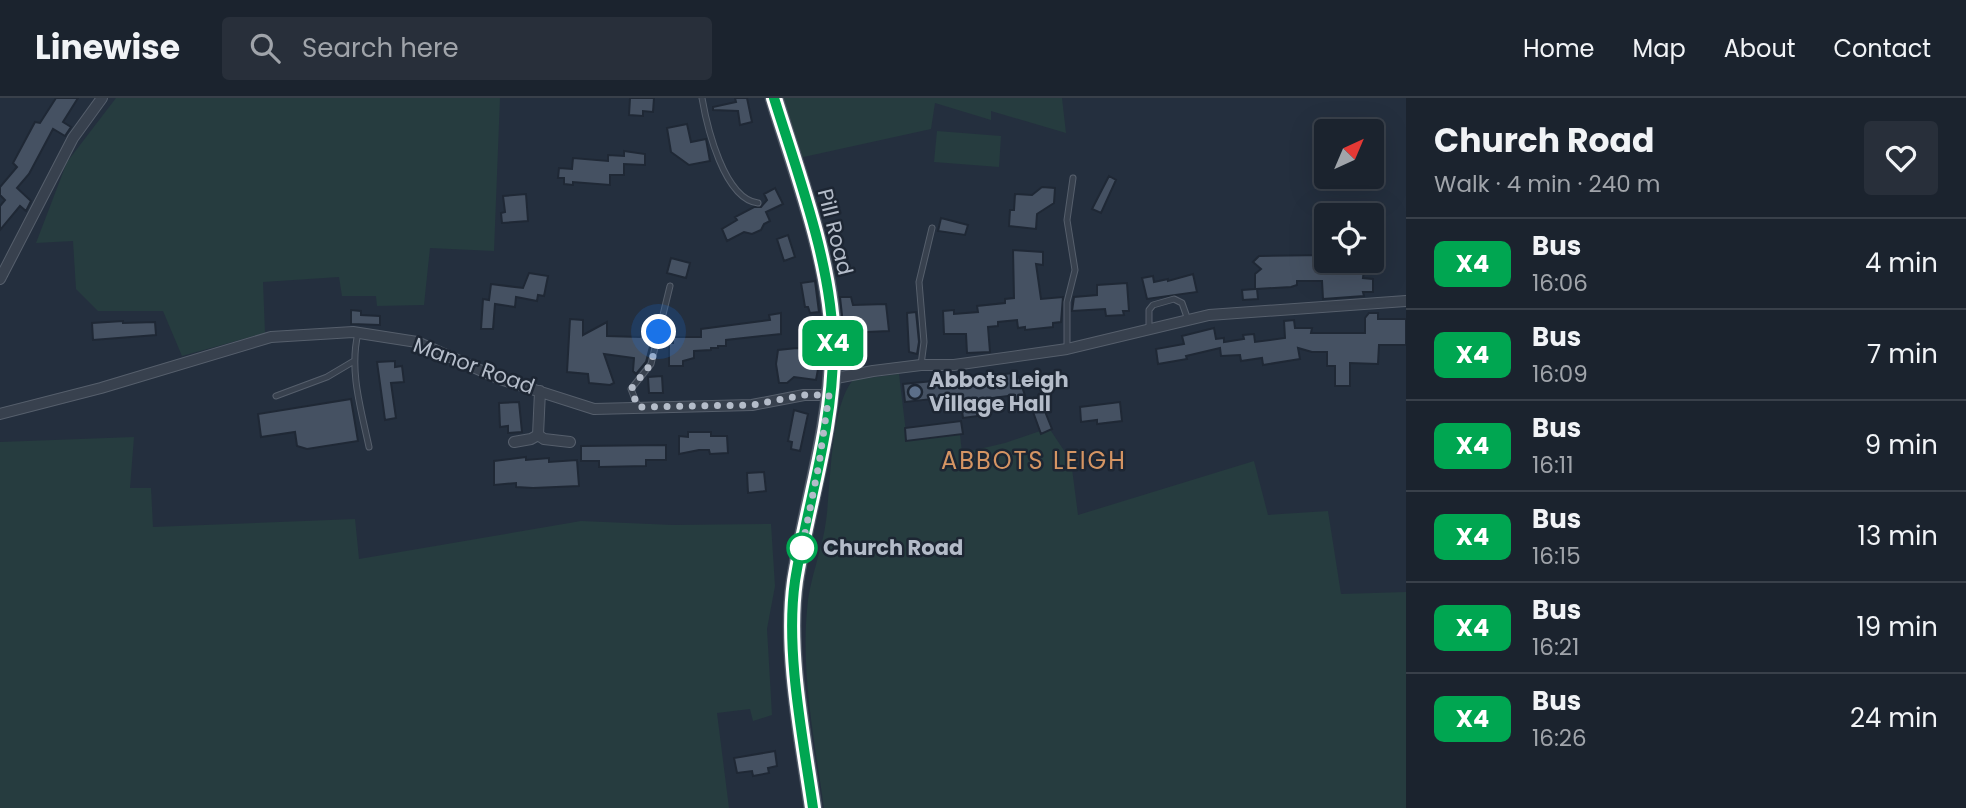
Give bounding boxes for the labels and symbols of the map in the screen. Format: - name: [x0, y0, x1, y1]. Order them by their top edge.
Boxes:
- north arrow: [1314, 119, 1384, 189]
- street label: Pill Road: [811, 186, 860, 278]
- your location: [641, 314, 676, 349]
- line badge: X4: [802, 320, 864, 366]
- street label: Manor Road: [409, 330, 539, 401]
- place label: Abbots Leigh Village Hall: [929, 365, 1069, 418]
- marker: Abbots Leigh Village Hall: [907, 384, 923, 400]
- district label: ABBOTS LEIGH: [941, 444, 1127, 477]
- marker: Church Road: [787, 533, 817, 563]
- place label: Church Road: [823, 533, 963, 562]

